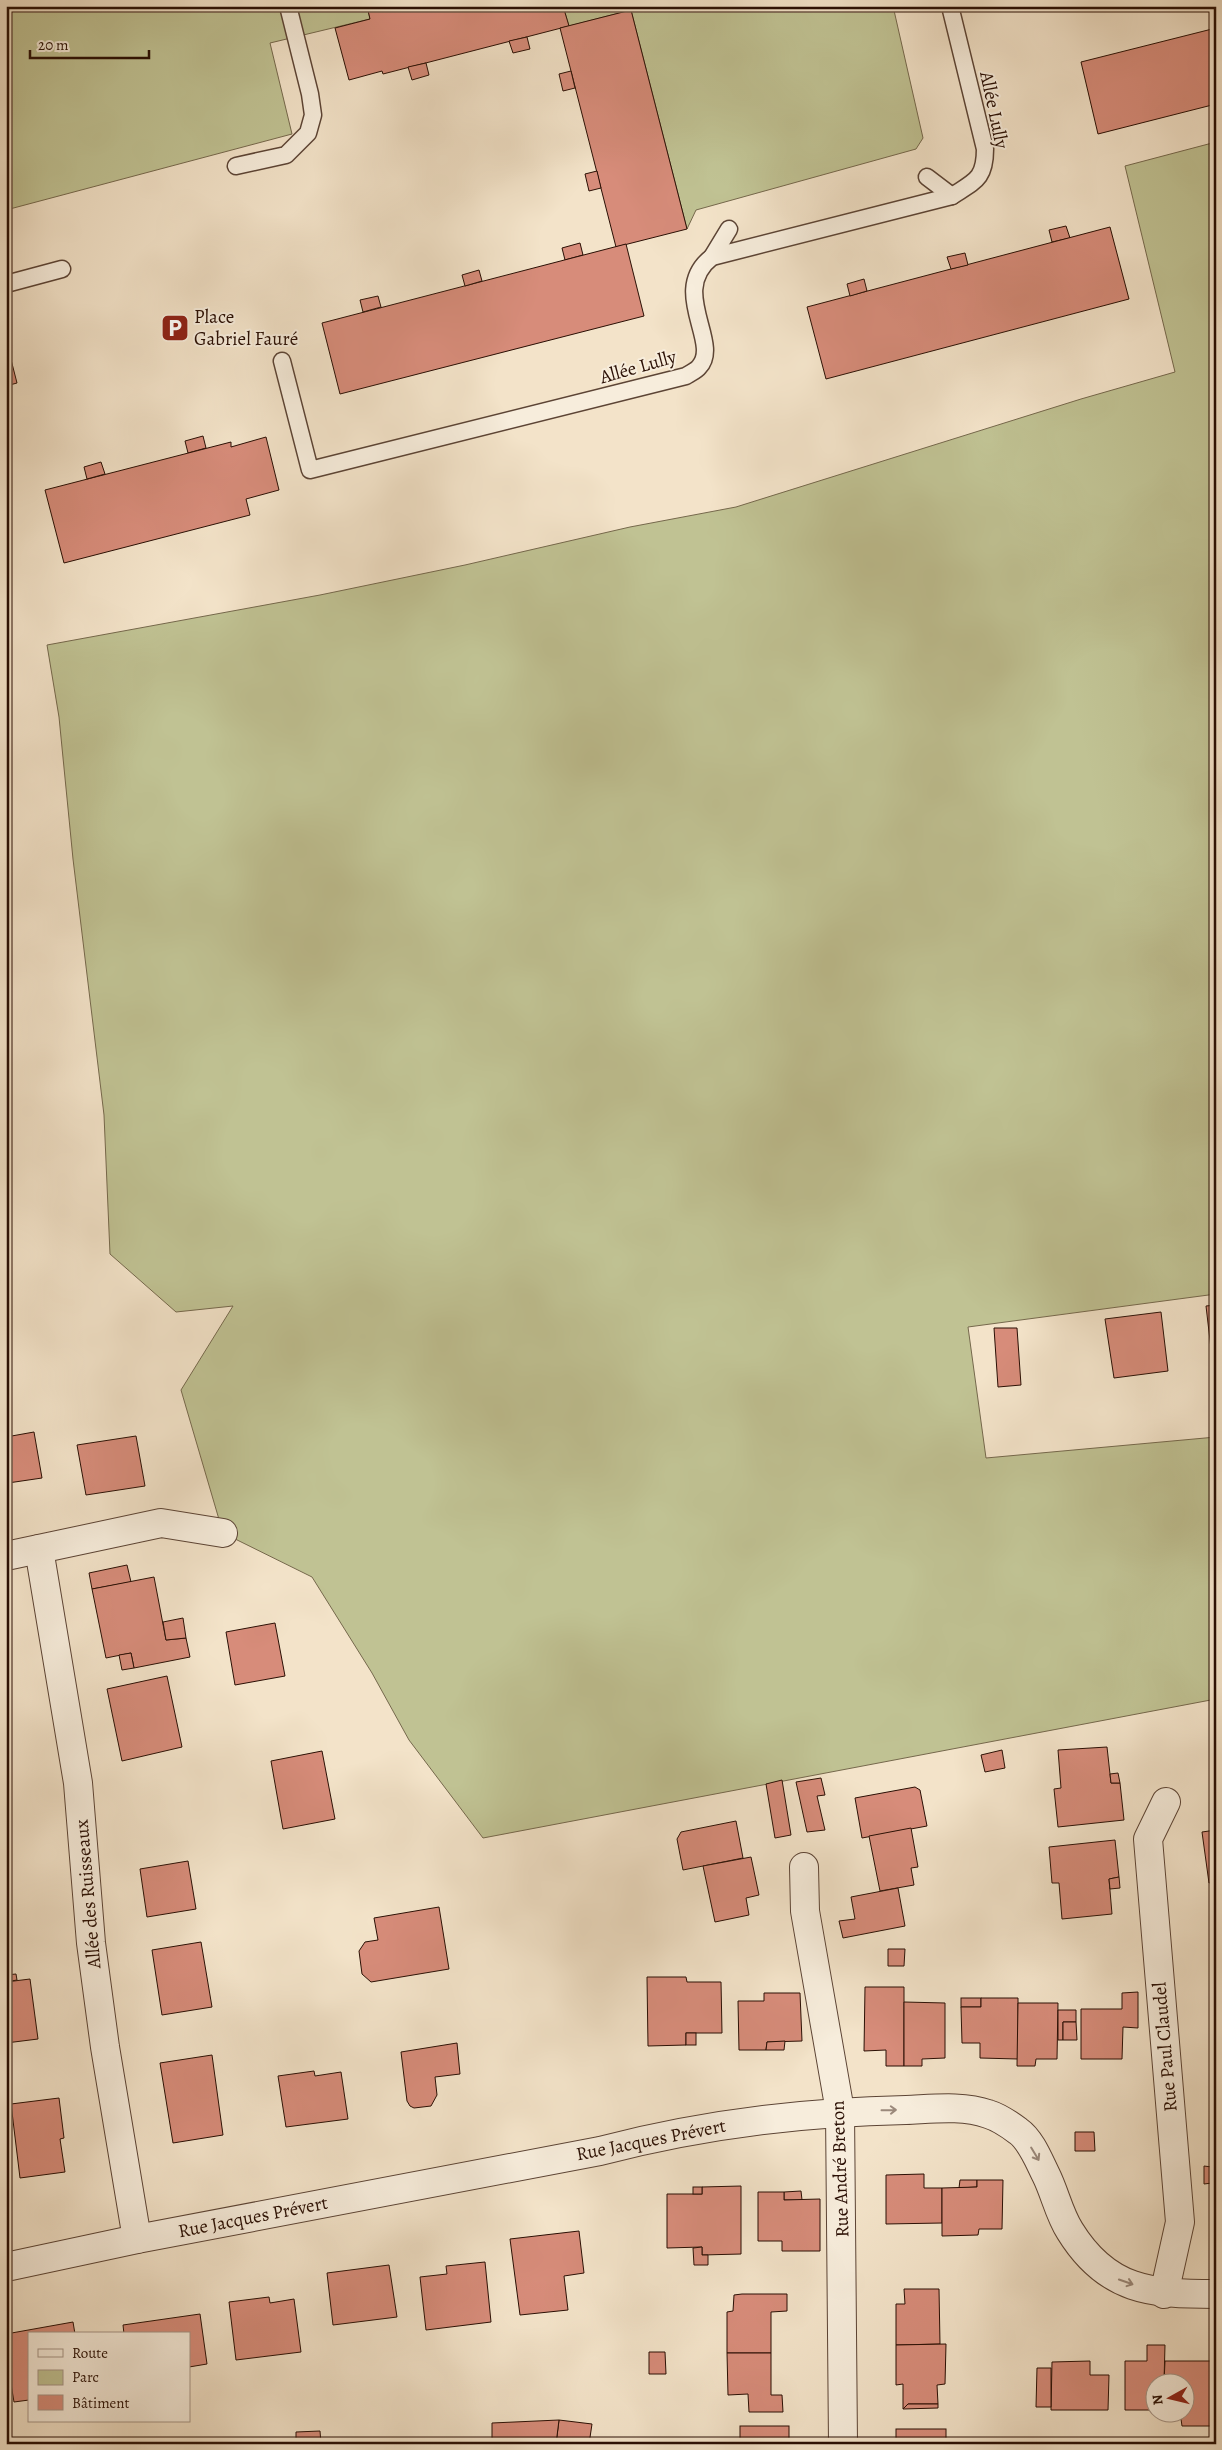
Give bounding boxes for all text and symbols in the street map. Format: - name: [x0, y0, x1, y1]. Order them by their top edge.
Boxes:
- scale bar: [30, 28, 149, 60]
- text: 20 m: [38, 35, 69, 55]
- street label: Allée Lully: [973, 68, 1015, 152]
- place label: Place Gabriel Fauré: [194, 304, 298, 352]
- parking icon: Place Gabriel Fauré: [160, 313, 190, 343]
- street label: Allée Lully: [596, 344, 680, 391]
- street label: Allée des Ruisseaux: [69, 1818, 108, 1971]
- street label: Rue Paul Claudel: [1146, 1981, 1184, 2113]
- street label: Rue André Breton: [825, 2100, 855, 2238]
- one-way arrow: [880, 2105, 897, 2115]
- street label: Rue Jacques Prévert: [574, 2113, 728, 2167]
- one-way arrow: [1030, 2146, 1040, 2160]
- street label: Rue Jacques Prévert: [176, 2190, 330, 2244]
- one-way arrow: [1117, 2278, 1133, 2287]
- legend: [28, 2332, 190, 2422]
- text: Route: [72, 2343, 108, 2363]
- text: Parc: [72, 2367, 99, 2387]
- north arrow: [1144, 2372, 1194, 2422]
- text: Bâtiment: [72, 2393, 130, 2413]
- text: N: [1148, 2393, 1168, 2406]

